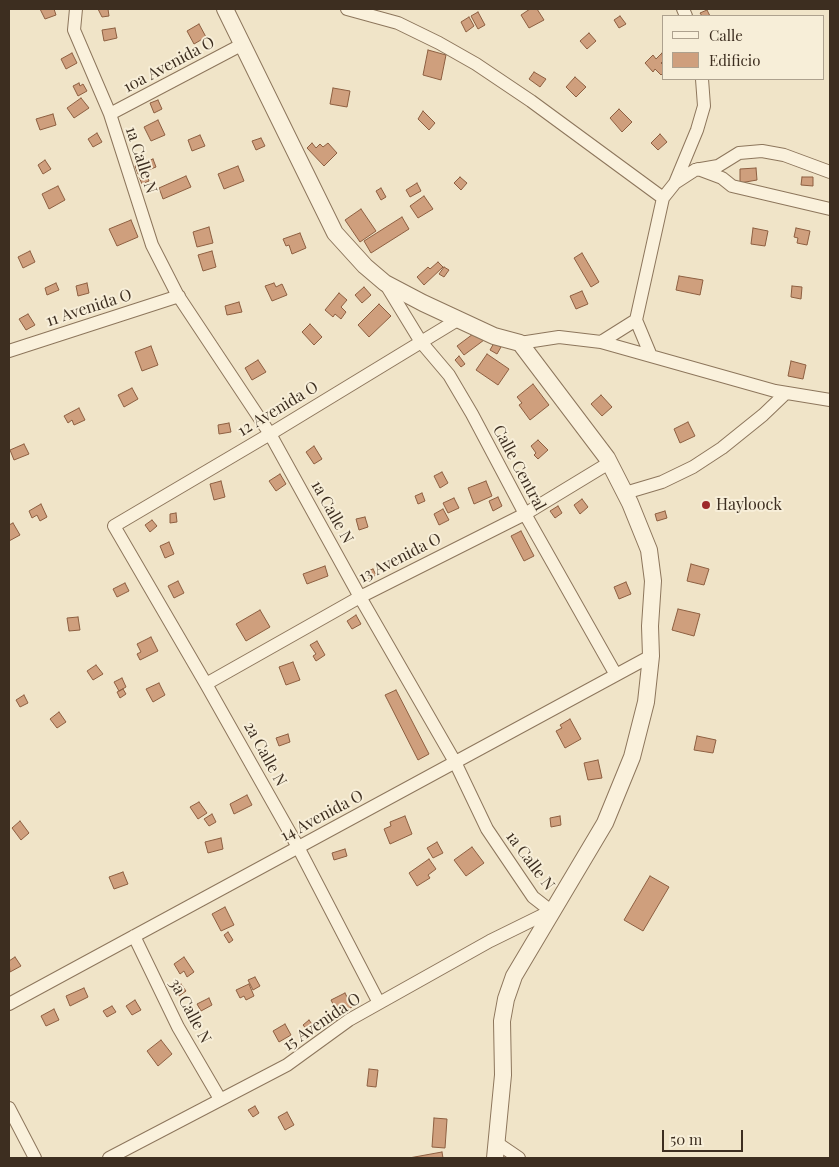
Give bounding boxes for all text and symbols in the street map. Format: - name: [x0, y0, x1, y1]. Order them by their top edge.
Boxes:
- legend: [662, 15, 824, 80]
- text: Calle: [709, 25, 743, 45]
- street label: 10a Avenida O: [120, 33, 218, 97]
- text: Edificio: [709, 50, 760, 70]
- street label: 1a Calle N: [121, 124, 161, 196]
- street label: 11 Avenida O: [44, 285, 134, 331]
- street label: 12 Avenida O: [234, 377, 322, 441]
- street label: Calle Central: [488, 422, 550, 514]
- street label: 1a Calle N: [307, 477, 357, 547]
- place label: Hayloock: [716, 495, 782, 515]
- marker: Hayloock: [700, 499, 712, 511]
- street label: 13 Avenida O: [356, 529, 444, 587]
- street label: 2a Calle N: [239, 718, 291, 790]
- street label: 14 Avenida O: [277, 786, 367, 846]
- street label: 1a Calle N: [502, 828, 558, 894]
- street label: 3a Calle N: [165, 975, 215, 1047]
- street label: 15 Avenida O: [280, 989, 364, 1055]
- scale bar: [664, 1120, 745, 1152]
- text: 50 m: [670, 1129, 702, 1149]

